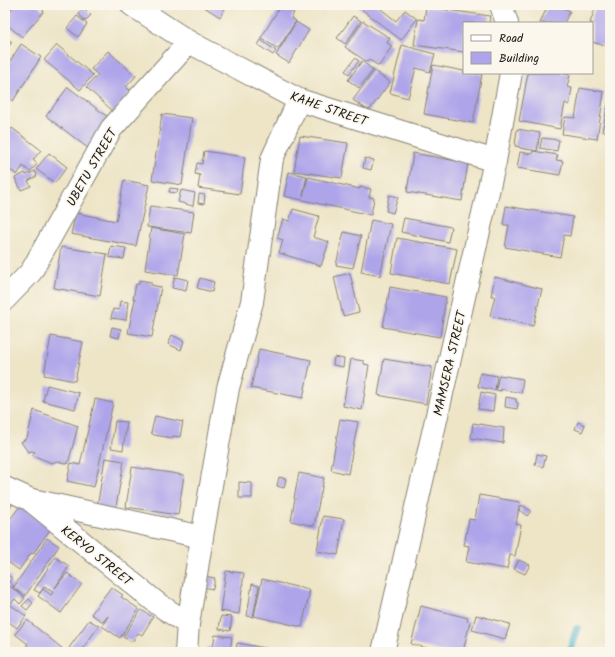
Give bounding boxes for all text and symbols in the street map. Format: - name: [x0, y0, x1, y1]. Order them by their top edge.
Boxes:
- legend: [463, 22, 593, 74]
- text: Road: [499, 29, 524, 48]
- text: Building: [499, 49, 539, 68]
- street label: KAHE STREET: [287, 86, 371, 133]
- street label: UBETU STREET: [61, 124, 124, 211]
- street label: MAMSERA STREET: [428, 308, 473, 418]
- street label: KERYO STREET: [56, 521, 137, 592]

